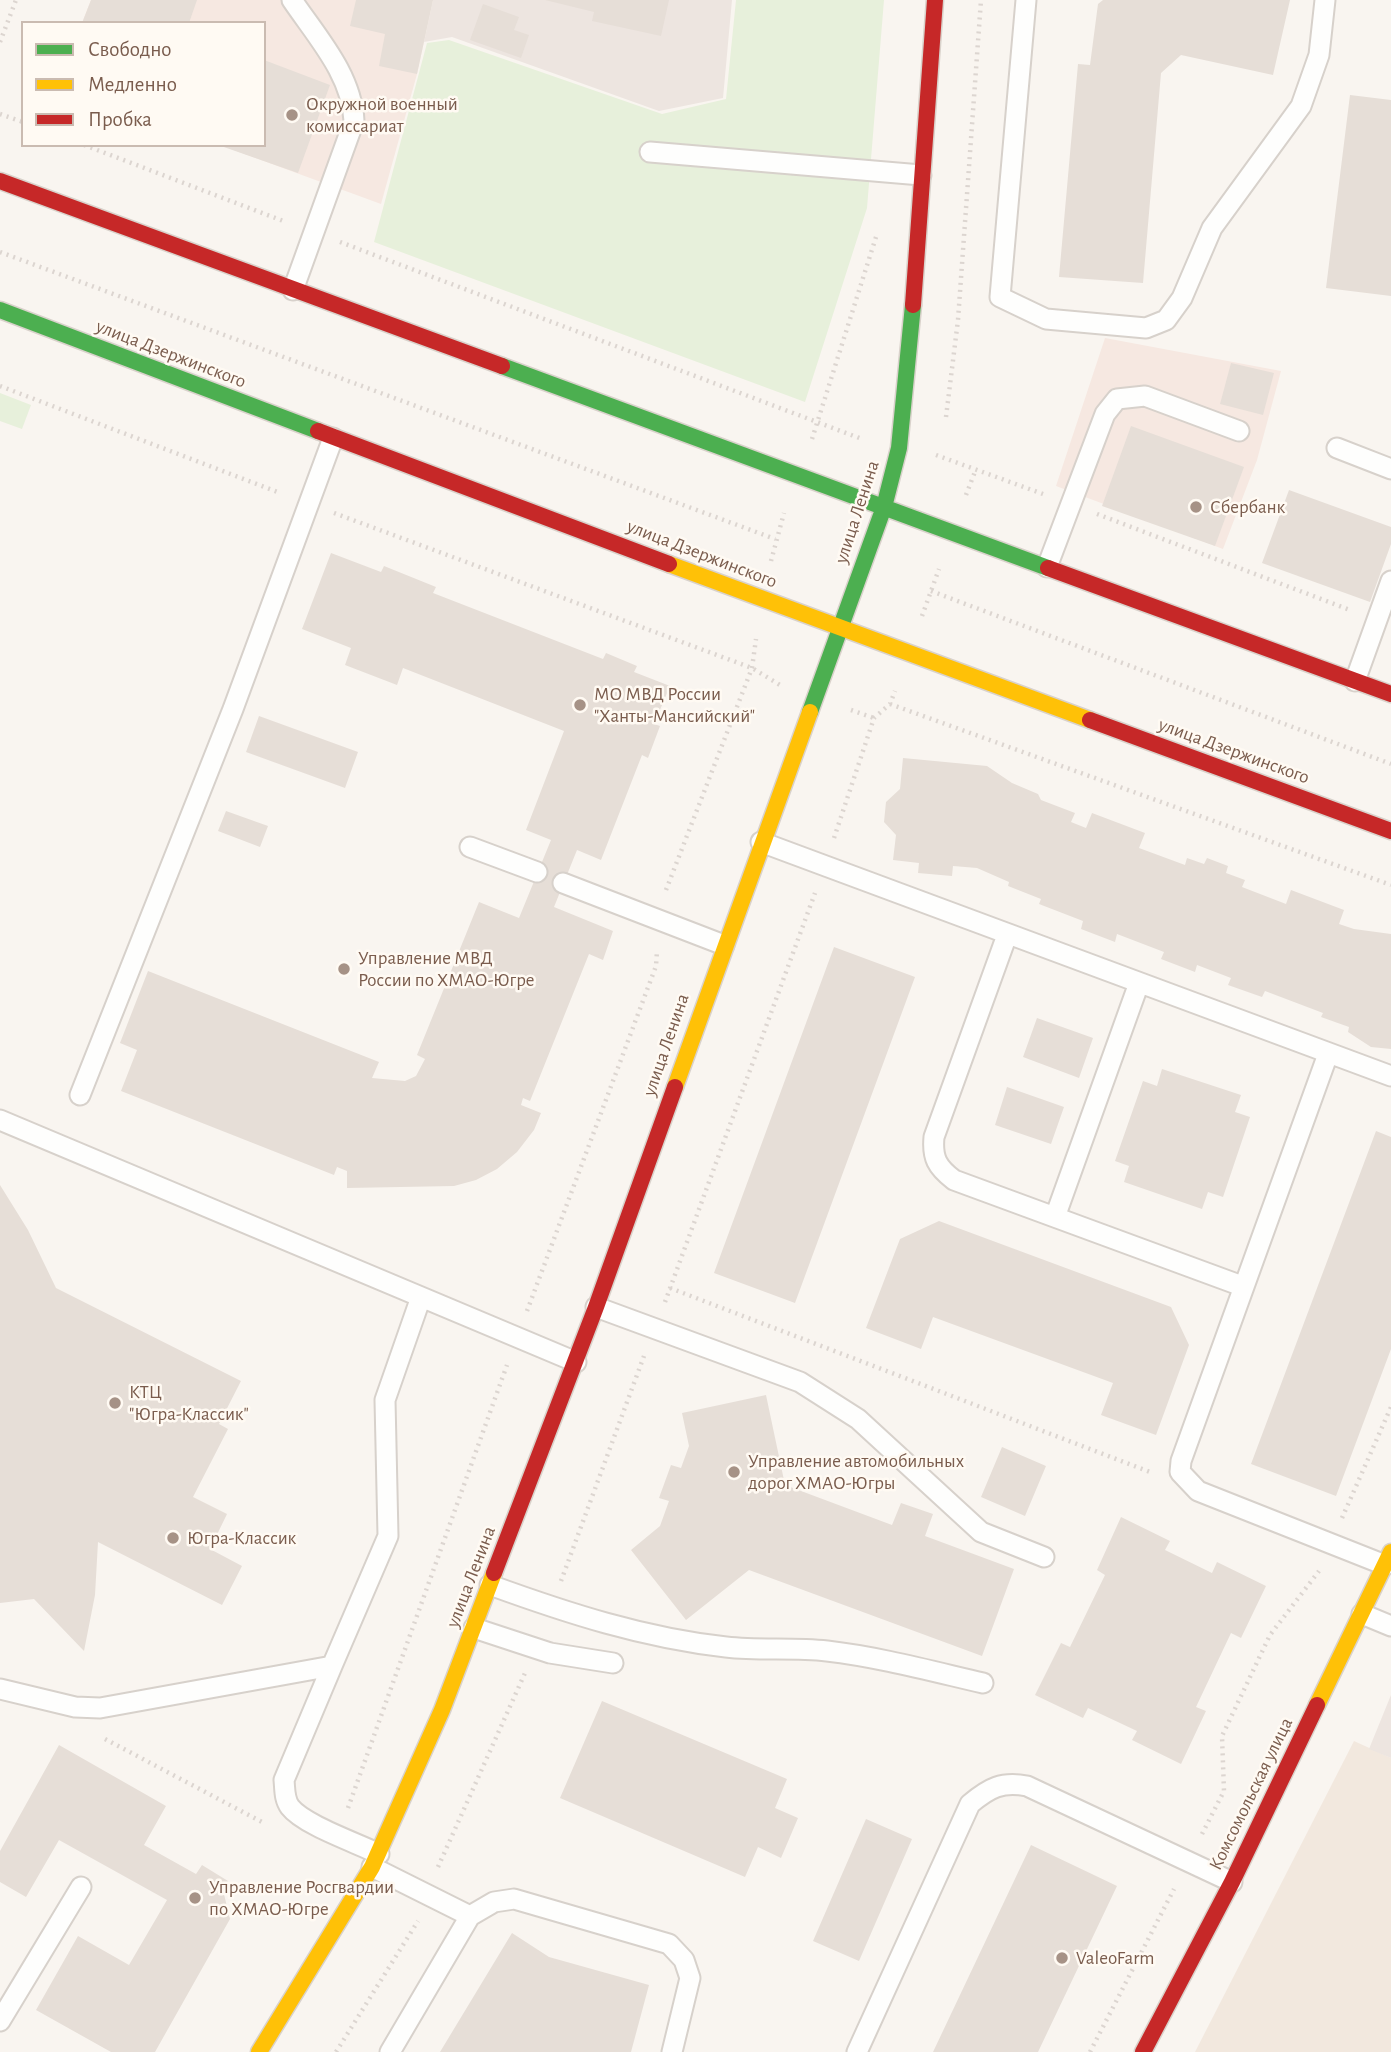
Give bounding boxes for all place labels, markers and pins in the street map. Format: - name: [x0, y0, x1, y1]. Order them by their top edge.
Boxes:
- place label: Окружной военный комиссариат: [306, 93, 458, 137]
- marker: Окружной военный комиссариат: [284, 107, 300, 123]
- place label: Сбербанк: [1210, 496, 1285, 518]
- marker: Сбербанк: [1188, 499, 1204, 515]
- place label: МО МВД России "Ханты-Мансийский": [594, 683, 755, 727]
- marker: МО МВД России "Ханты-Мансийский": [572, 697, 588, 713]
- place label: Управление МВД России по ХМАО-Югре: [358, 947, 535, 991]
- marker: Управление МВД России по ХМАО-Югре: [336, 961, 352, 977]
- place label: КТЦ "Югра-Классик": [129, 1381, 249, 1425]
- marker: КТЦ "Югра-Классик": [107, 1395, 123, 1411]
- place label: Управление автомобильных дорог ХМАО-Югры: [748, 1450, 964, 1494]
- marker: Управление автомобильных дорог ХМАО-Югры: [726, 1464, 742, 1480]
- place label: Югра-Классик: [187, 1527, 296, 1549]
- marker: Югра-Классик: [165, 1530, 181, 1546]
- place label: Управление Росгвардии по ХМАО-Югре: [209, 1876, 394, 1920]
- marker: Управление Росгвардии по ХМАО-Югре: [187, 1890, 203, 1906]
- place label: ValeoFarm: [1076, 1947, 1154, 1969]
- marker: ValeoFarm: [1054, 1950, 1070, 1966]

